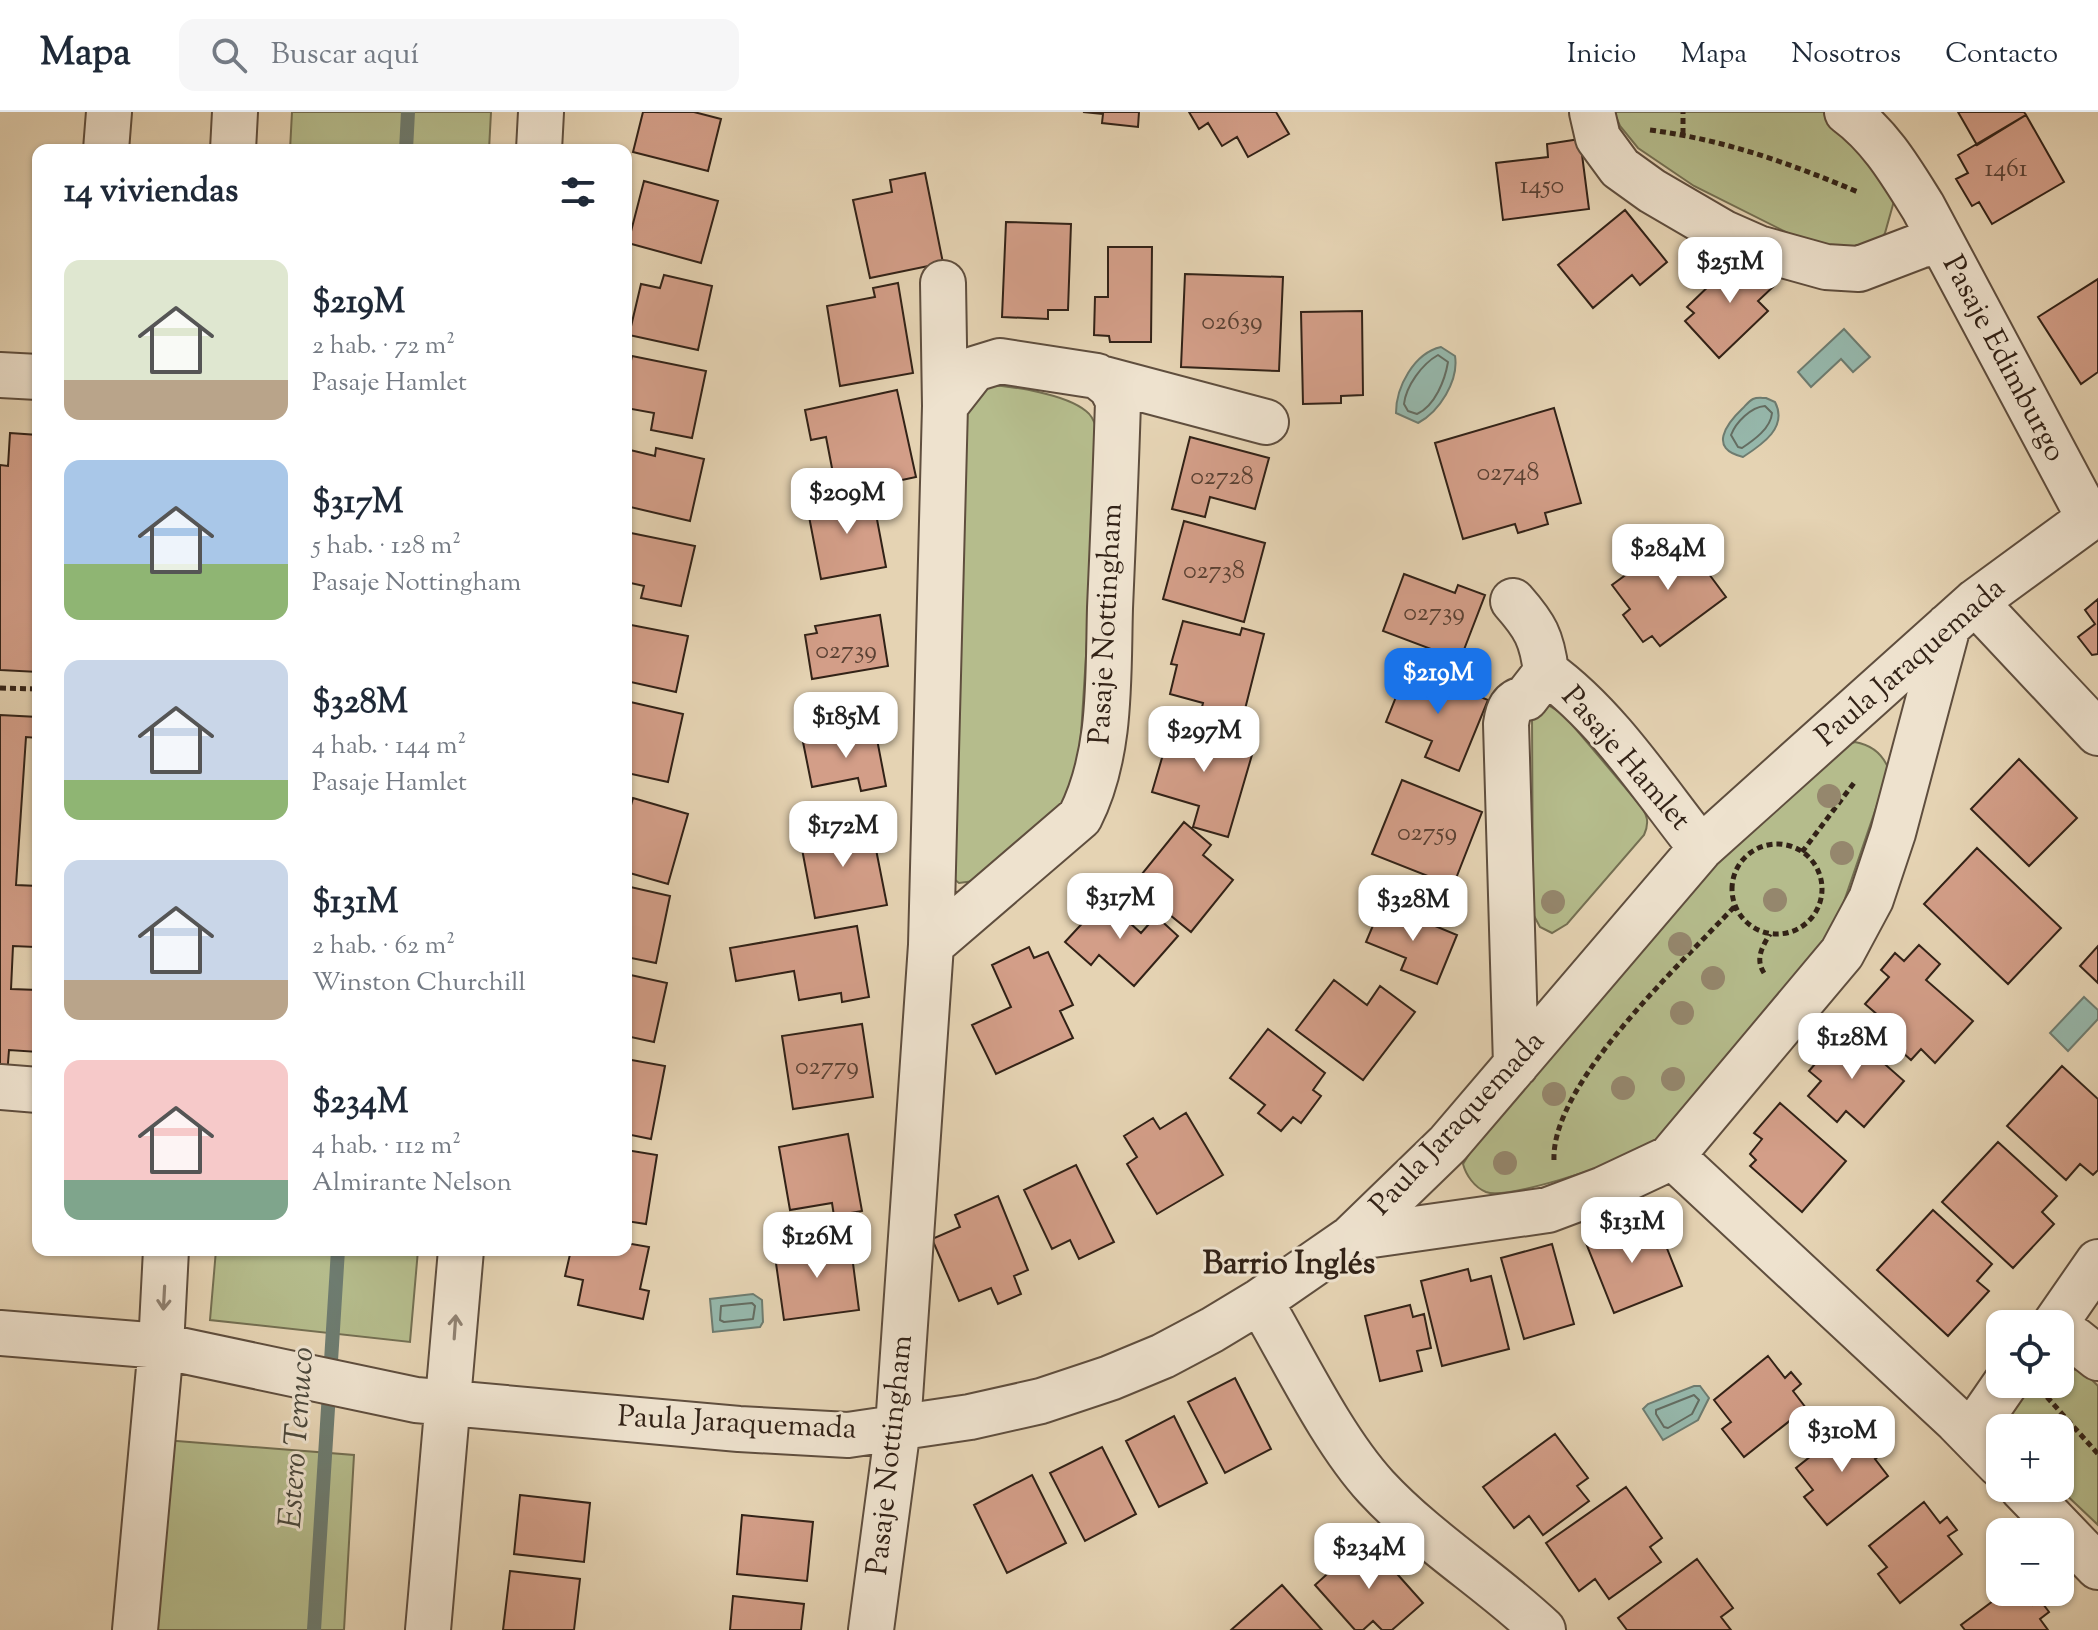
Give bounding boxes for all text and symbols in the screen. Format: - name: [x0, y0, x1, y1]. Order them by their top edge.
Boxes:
- search box: [179, 19, 739, 91]
- text: Mapa: [40, 28, 131, 82]
- icon: search: [207, 33, 251, 77]
- text: Buscar aquí: [271, 34, 419, 77]
- text: Inicio: [1567, 35, 1636, 75]
- text: Mapa: [1680, 35, 1747, 75]
- text: Nosotros: [1791, 35, 1901, 75]
- text: Contacto: [1945, 35, 2058, 75]
- house number: 1461: [1984, 151, 2028, 188]
- text: 14 viviendas: [64, 168, 238, 217]
- house number: 1450: [1520, 168, 1564, 205]
- icon: filters: [556, 170, 600, 214]
- pin: $251M: [1674, 237, 1786, 305]
- text: $251M: [1696, 244, 1764, 281]
- street label: Pasaje Edimburgo: [1930, 248, 2076, 470]
- text: $219M: [312, 279, 405, 328]
- icon: home: [128, 292, 224, 388]
- house number: 02639: [1201, 304, 1263, 341]
- text: 2 hab. · 72 m²: [312, 328, 455, 365]
- text: Pasaje Hamlet: [312, 365, 467, 402]
- house number: 02748: [1476, 455, 1540, 492]
- house number: 02728: [1190, 459, 1254, 496]
- pin: $209M: [791, 468, 903, 536]
- text: $209M: [809, 475, 885, 512]
- text: $317M: [312, 479, 403, 528]
- icon: home: [128, 492, 224, 588]
- street label: Pasaje Nottingham: [1079, 502, 1135, 746]
- pin: $284M: [1612, 524, 1724, 592]
- text: 5 hab. · 128 m²: [312, 528, 461, 565]
- text: $284M: [1630, 531, 1706, 568]
- house number: 02738: [1183, 553, 1245, 590]
- text: Pasaje Nottingham: [312, 565, 521, 602]
- street label: Paula Jaraquemada: [1807, 568, 2016, 758]
- house number: 02739: [1403, 595, 1465, 632]
- house number: 02739: [815, 633, 877, 670]
- pin: $219M: [1382, 648, 1494, 716]
- text: $219M: [1402, 655, 1474, 692]
- street label: Pasaje Hamlet: [1550, 677, 1700, 841]
- text: $328M: [312, 679, 408, 728]
- icon: home: [128, 692, 224, 788]
- pin: $185M: [790, 692, 902, 760]
- text: $185M: [812, 699, 880, 736]
- pin: $297M: [1148, 706, 1260, 774]
- text: $297M: [1166, 713, 1242, 750]
- text: 4 hab. · 144 m²: [312, 728, 466, 765]
- text: Pasaje Hamlet: [312, 765, 467, 802]
- pin: $172M: [787, 801, 899, 869]
- text: $172M: [807, 808, 879, 845]
- house number: 02759: [1397, 815, 1457, 852]
- pin: $317M: [1064, 873, 1176, 941]
- pin: $328M: [1357, 875, 1469, 943]
- text: $131M: [312, 879, 398, 928]
- text: $317M: [1085, 880, 1155, 917]
- text: $328M: [1376, 882, 1450, 919]
- icon: home: [128, 892, 224, 988]
- text: 2 hab. · 62 m²: [312, 928, 455, 965]
- text: Winston Churchill: [312, 965, 526, 1002]
- pin: $128M: [1796, 1013, 1908, 1081]
- text: $128M: [1816, 1020, 1888, 1057]
- street label: Paula Jaraquemada: [1361, 1022, 1555, 1226]
- house number: 02779: [795, 1049, 859, 1086]
- text: $234M: [312, 1079, 408, 1128]
- icon: home: [128, 1092, 224, 1188]
- text: 4 hab. · 112 m²: [312, 1128, 461, 1165]
- text: Almirante Nelson: [312, 1165, 512, 1202]
- pin: $131M: [1576, 1197, 1688, 1265]
- text: $131M: [1599, 1204, 1665, 1241]
- pin: $126M: [761, 1212, 873, 1280]
- text: $126M: [781, 1219, 853, 1256]
- district label: Barrio Inglés: [1203, 1242, 1375, 1288]
- one-way arrow: [156, 1284, 171, 1311]
- map controls: [1986, 1310, 2074, 1606]
- button: locate: [1986, 1310, 2074, 1398]
- one-way arrow: [448, 1314, 463, 1341]
- street label: Pasaje Nottingham: [857, 1332, 925, 1577]
- water label: Estero Temuco: [269, 1346, 327, 1530]
- street label: Paula Jaraquemada: [616, 1396, 858, 1452]
- pin: $310M: [1786, 1406, 1898, 1474]
- text: $310M: [1807, 1413, 1877, 1450]
- button: +: [1986, 1414, 2074, 1502]
- button: −: [1986, 1518, 2074, 1606]
- pin: $234M: [1313, 1523, 1425, 1591]
- text: $234M: [1332, 1530, 1406, 1567]

